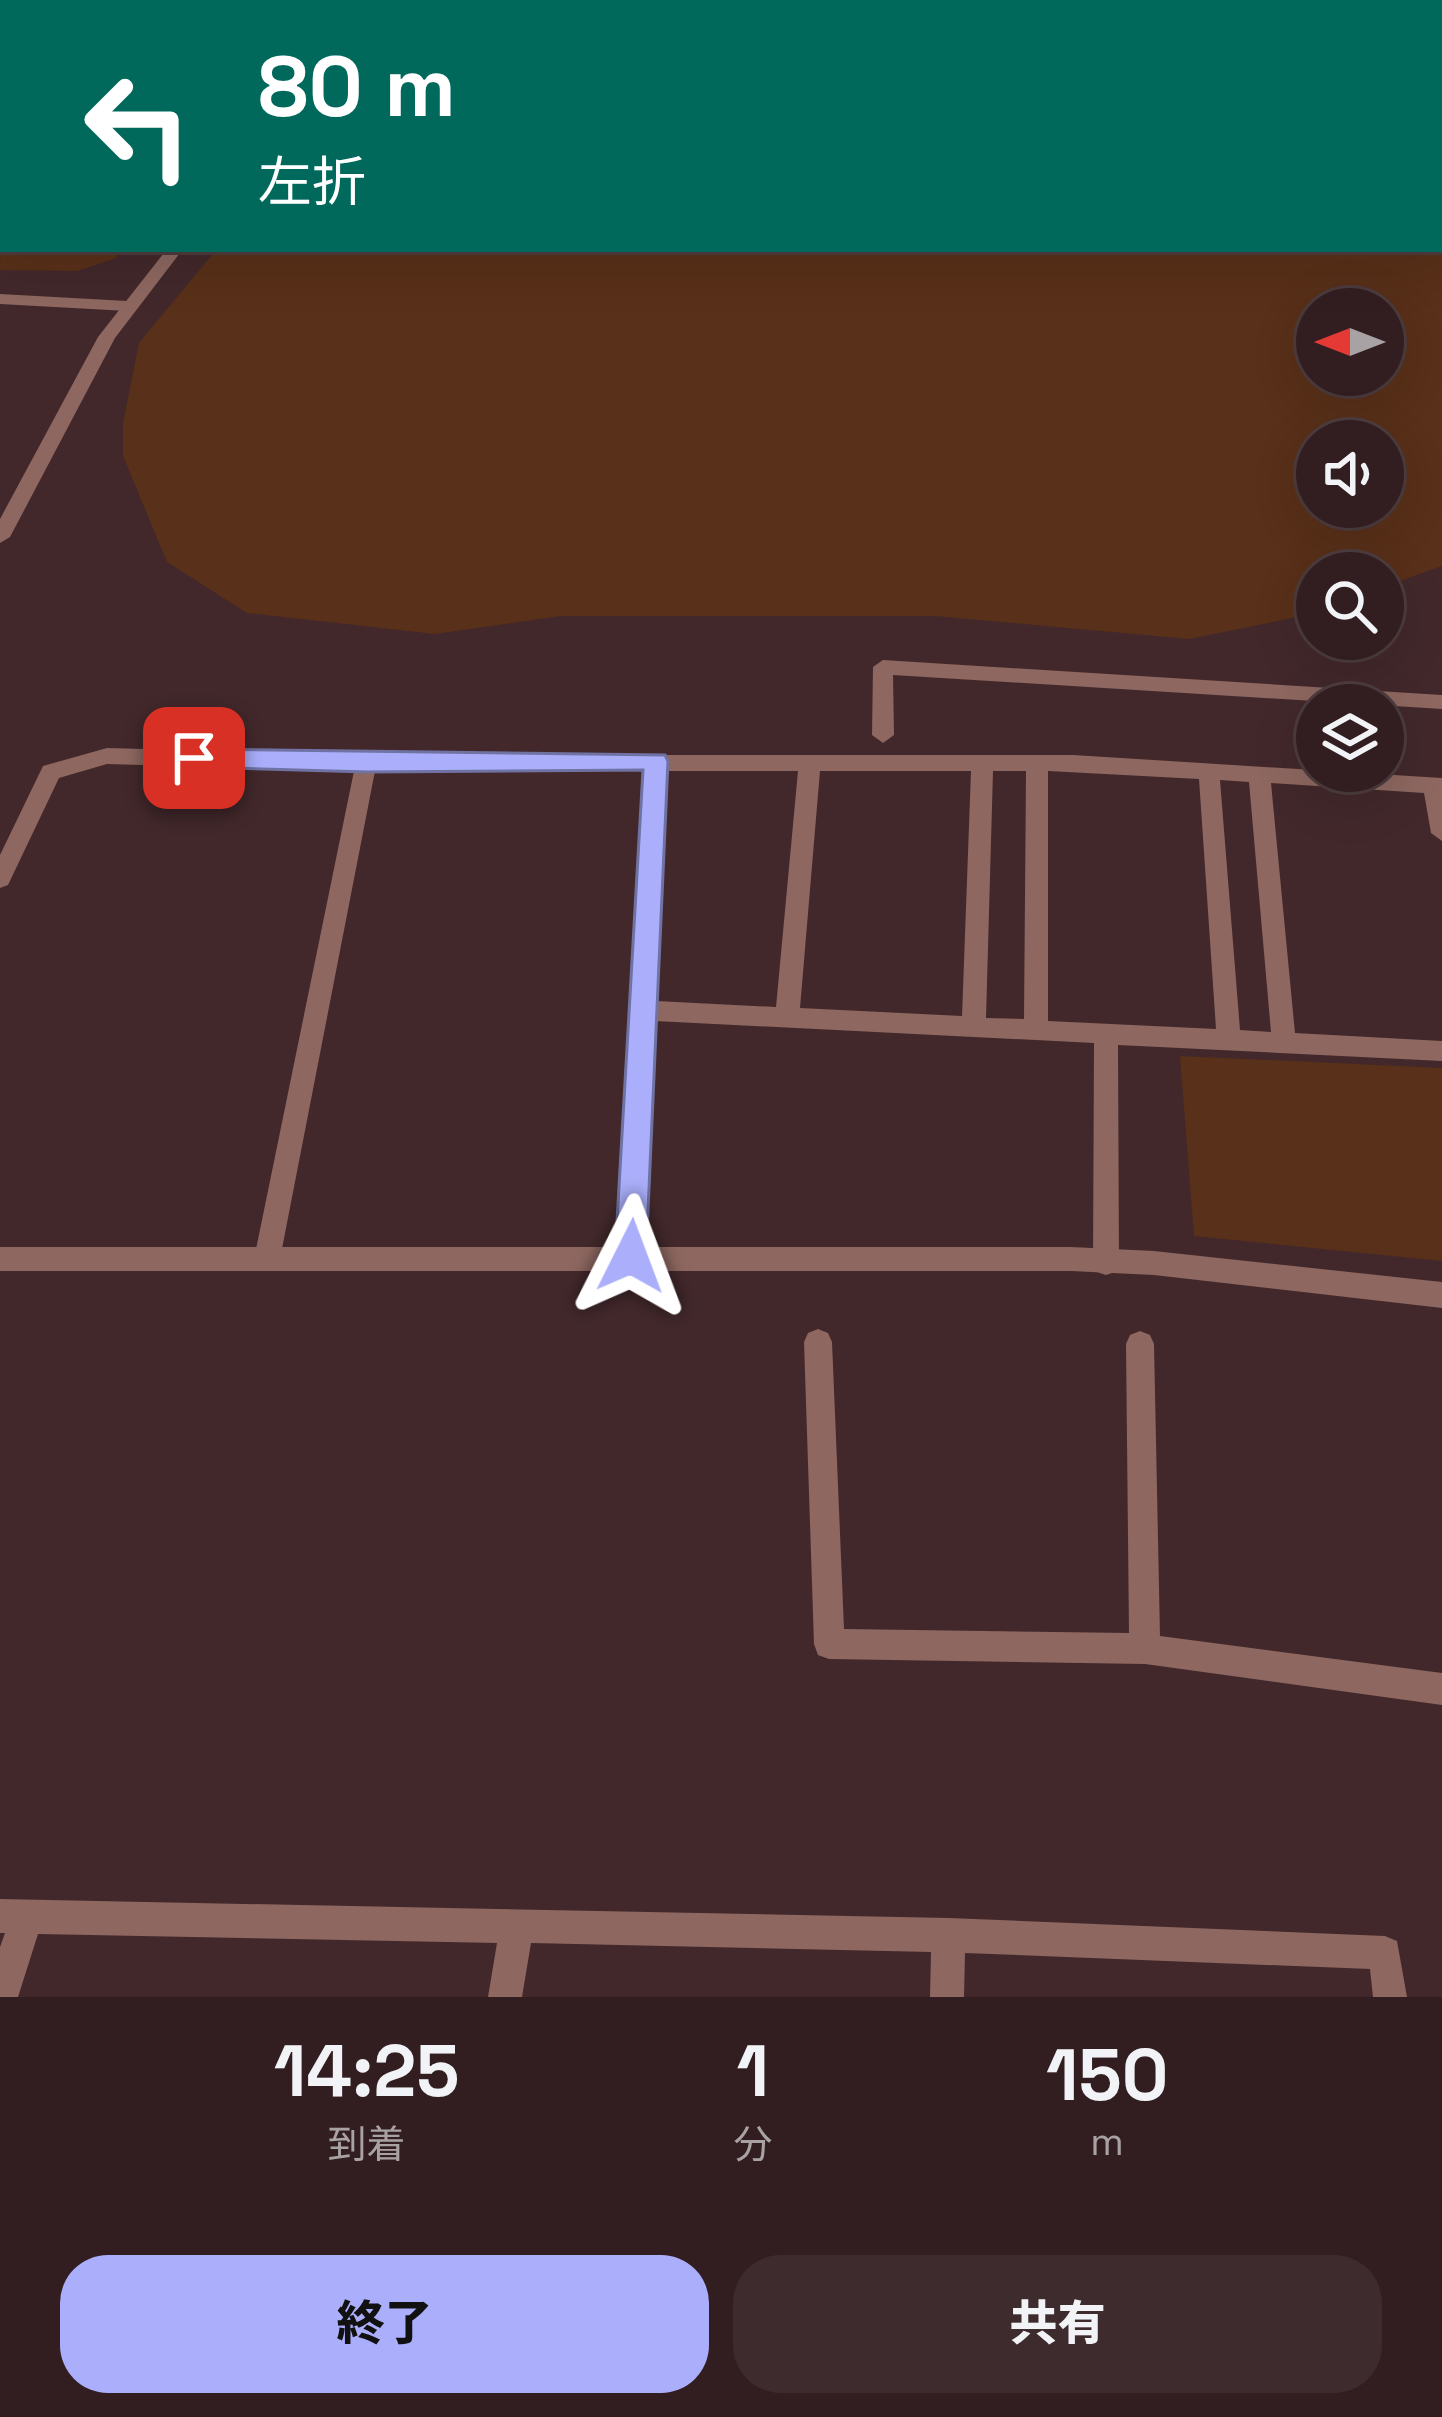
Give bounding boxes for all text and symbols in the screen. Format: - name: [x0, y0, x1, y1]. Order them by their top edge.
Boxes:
- text: 80 m: [258, 33, 456, 141]
- icon: left: [60, 48, 216, 204]
- text: 左折: [258, 148, 366, 217]
- north arrow: [1296, 288, 1404, 396]
- map controls: [1296, 288, 1404, 792]
- button: sound: [1296, 420, 1404, 528]
- button: search: [1296, 552, 1404, 660]
- button: layers: [1296, 684, 1404, 792]
- pin: [143, 707, 245, 809]
- icon: arrive: [161, 725, 227, 791]
- position arrow: [568, 1193, 694, 1319]
- text: 14:25: [274, 2025, 459, 2117]
- text: 1: [736, 2025, 769, 2117]
- text: 150: [1046, 2029, 1168, 2121]
- text: m: [1090, 2117, 1124, 2166]
- text: 到着: [328, 2120, 406, 2169]
- text: 分: [733, 2120, 772, 2169]
- button: 終了: [60, 2255, 709, 2393]
- button: 共有: [733, 2255, 1382, 2393]

